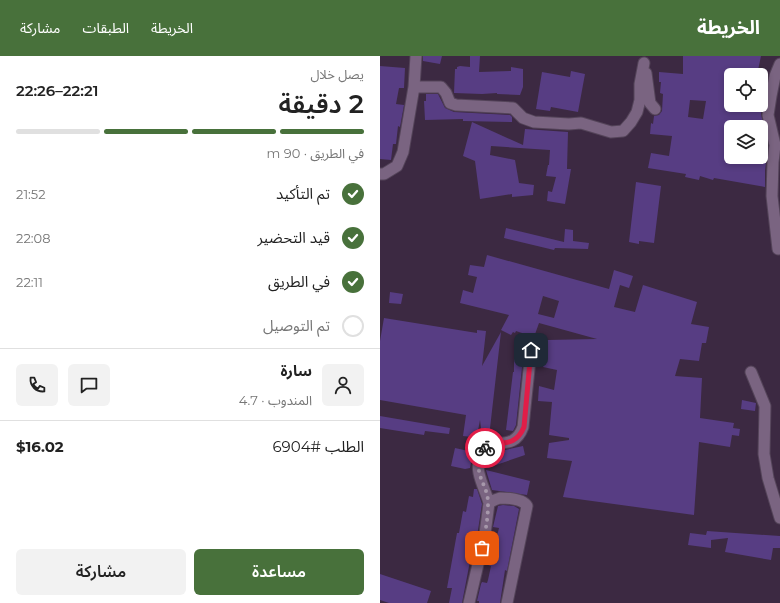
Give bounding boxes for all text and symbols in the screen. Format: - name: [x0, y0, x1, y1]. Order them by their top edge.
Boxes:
- text: الخريطة: [697, 16, 760, 39]
- text: مشاركة: [20, 19, 60, 37]
- text: الطبقات: [82, 19, 129, 37]
- text: الخريطة: [151, 19, 193, 37]
- text: يصل خلال: [310, 66, 364, 82]
- map controls: [724, 68, 768, 164]
- button: locate: [724, 68, 768, 112]
- text: 22:21–22:26: [16, 81, 98, 100]
- text: 2 دقيقة: [279, 88, 364, 120]
- button: layers: [724, 120, 768, 164]
- text: في الطريق · 90 m: [267, 145, 364, 161]
- icon: check: [342, 183, 364, 205]
- text: تم التأكيد: [276, 184, 330, 203]
- text: 21:52: [16, 186, 46, 202]
- icon: check: [342, 227, 364, 249]
- text: قيد التحضير: [257, 228, 330, 247]
- text: 22:08: [16, 230, 50, 246]
- icon: check: [342, 271, 364, 293]
- text: في الطريق: [268, 272, 330, 291]
- text: 22:11: [16, 274, 43, 290]
- text: تم التوصيل: [263, 316, 330, 335]
- pin: [514, 333, 548, 367]
- icon: home: [520, 339, 542, 361]
- text: سارة: [280, 361, 312, 380]
- button: phone: [16, 364, 58, 406]
- button: chat: [68, 364, 110, 406]
- button: person: [322, 364, 364, 406]
- text: المندوب · 4.7: [239, 392, 312, 408]
- courier: [465, 428, 505, 468]
- text: $16.02: [16, 437, 64, 456]
- text: الطلب #6904: [272, 437, 364, 456]
- icon: bike: [474, 437, 496, 459]
- pin: [465, 531, 499, 565]
- icon: bag: [471, 537, 493, 559]
- button: مشاركة: [16, 549, 186, 595]
- button: مساعدة: [194, 549, 364, 595]

